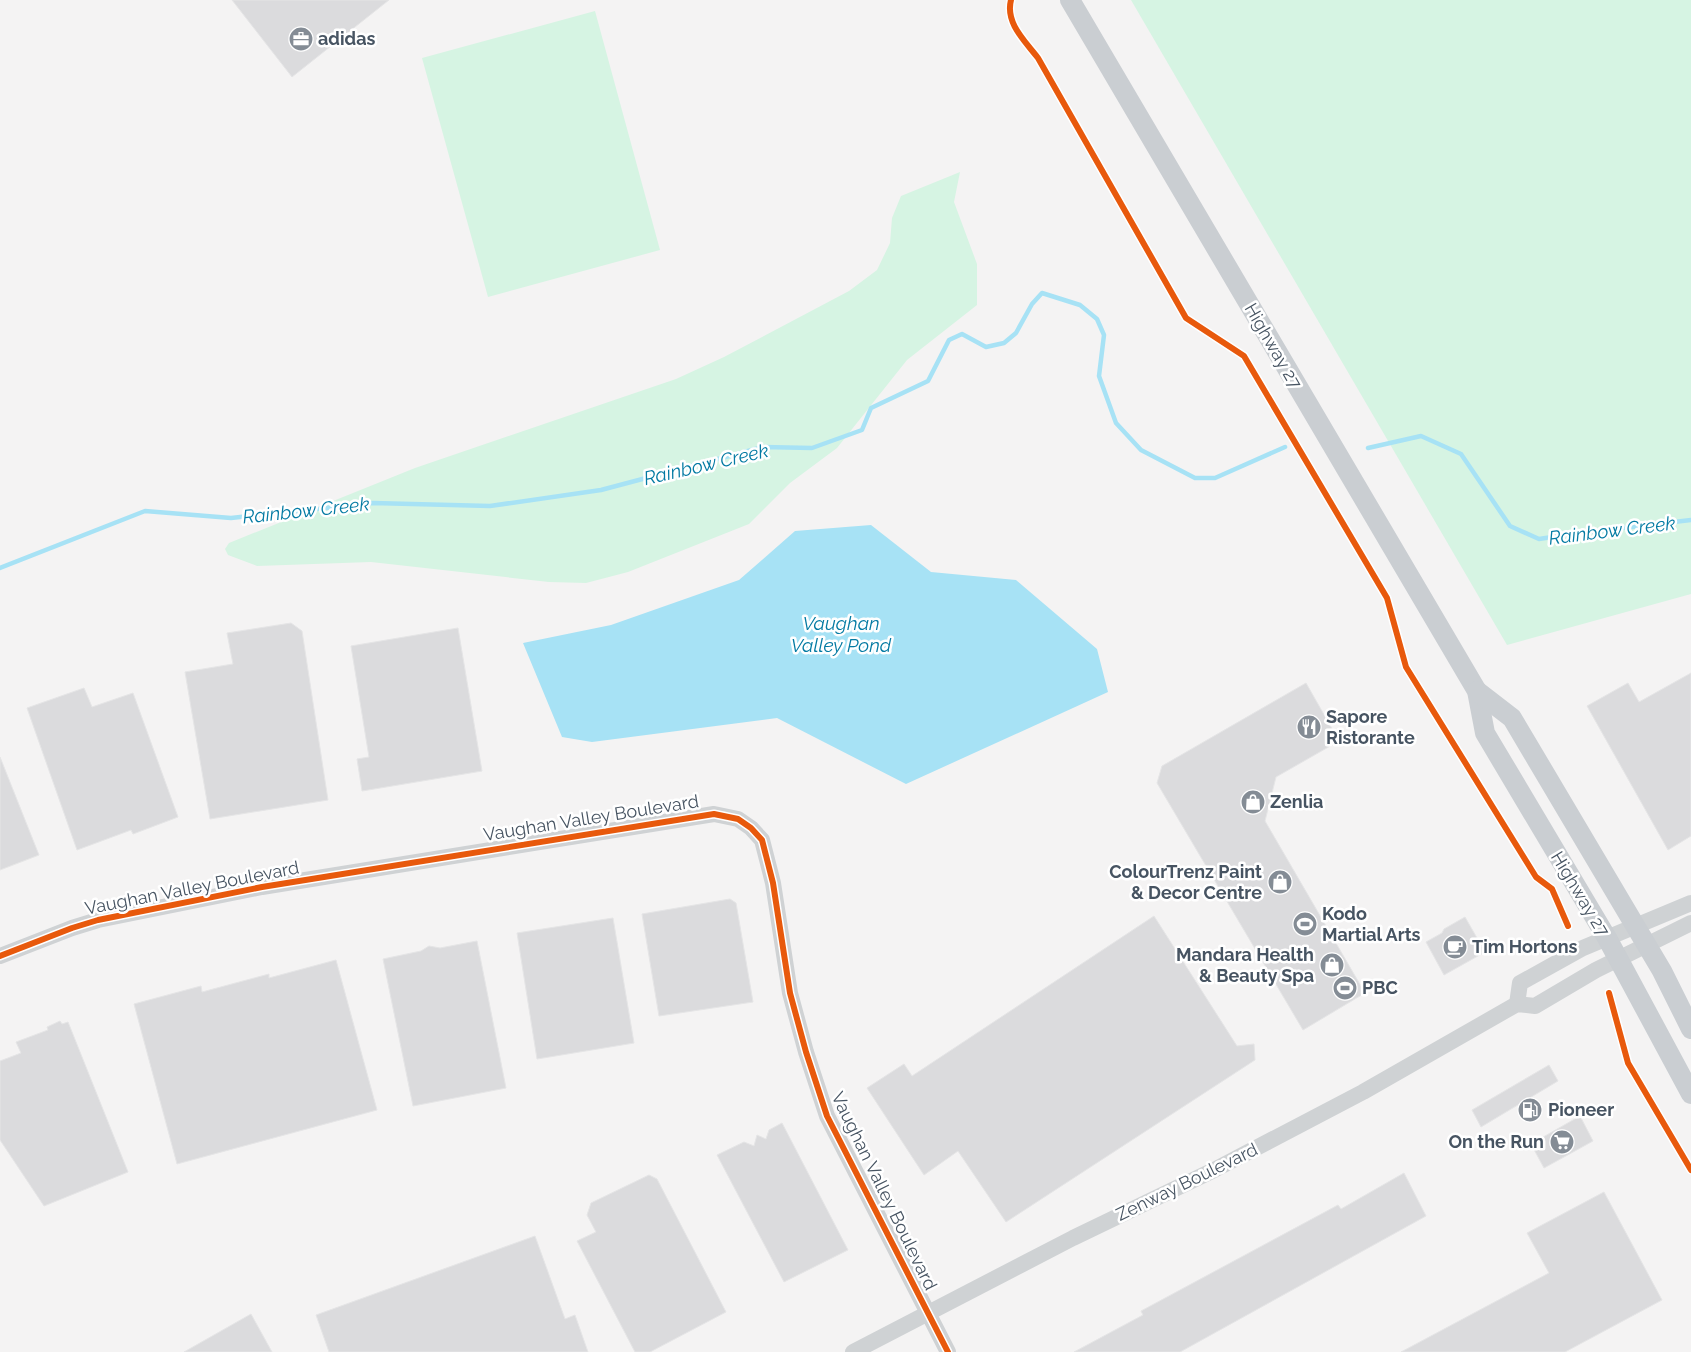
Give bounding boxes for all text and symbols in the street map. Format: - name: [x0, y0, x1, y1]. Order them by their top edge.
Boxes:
- office icon: adidas: [288, 26, 314, 52]
- place label: adidas: [318, 28, 375, 49]
- street label: Highway 27: [1240, 299, 1307, 393]
- water label: Rainbow Creek: [641, 439, 771, 489]
- water label: Rainbow Creek: [241, 492, 371, 528]
- water label: Rainbow Creek: [1547, 511, 1677, 549]
- water label: Vaughan Valley Pond: [791, 612, 892, 656]
- place label: Sapore Ristorante: [1326, 706, 1415, 748]
- restaurant icon: Sapore Ristorante: [1296, 714, 1322, 740]
- shop icon: Zenlia: [1240, 789, 1266, 815]
- street label: Vaughan Valley Boulevard: [482, 790, 700, 845]
- place label: Zenlia: [1270, 791, 1323, 812]
- street label: Highway 27: [1547, 847, 1614, 940]
- street label: Vaughan Valley Boulevard: [83, 856, 301, 919]
- place label: ColourTrenz Paint & Decor Centre: [1109, 861, 1262, 903]
- shop icon: ColourTrenz Paint & Decor Centre: [1267, 869, 1293, 895]
- place label: Kodo Martial Arts: [1322, 903, 1421, 945]
- sports icon: Kodo Martial Arts: [1292, 911, 1318, 937]
- cafe icon: Tim Hortons: [1442, 934, 1468, 960]
- place label: Tim Hortons: [1472, 936, 1578, 957]
- place label: Mandara Health & Beauty Spa: [1176, 944, 1314, 986]
- shop icon: Mandara Health & Beauty Spa: [1319, 952, 1345, 978]
- sports icon: PBC: [1332, 975, 1358, 1001]
- place label: PBC: [1362, 977, 1398, 998]
- street label: Vaughan Valley Boulevard: [827, 1088, 942, 1293]
- fuel station icon: Pioneer: [1517, 1097, 1543, 1123]
- place label: Pioneer: [1548, 1099, 1614, 1120]
- supermarket icon: On the Run: [1549, 1129, 1575, 1155]
- place label: On the Run: [1449, 1131, 1544, 1152]
- street label: Zenway Boulevard: [1113, 1138, 1261, 1225]

